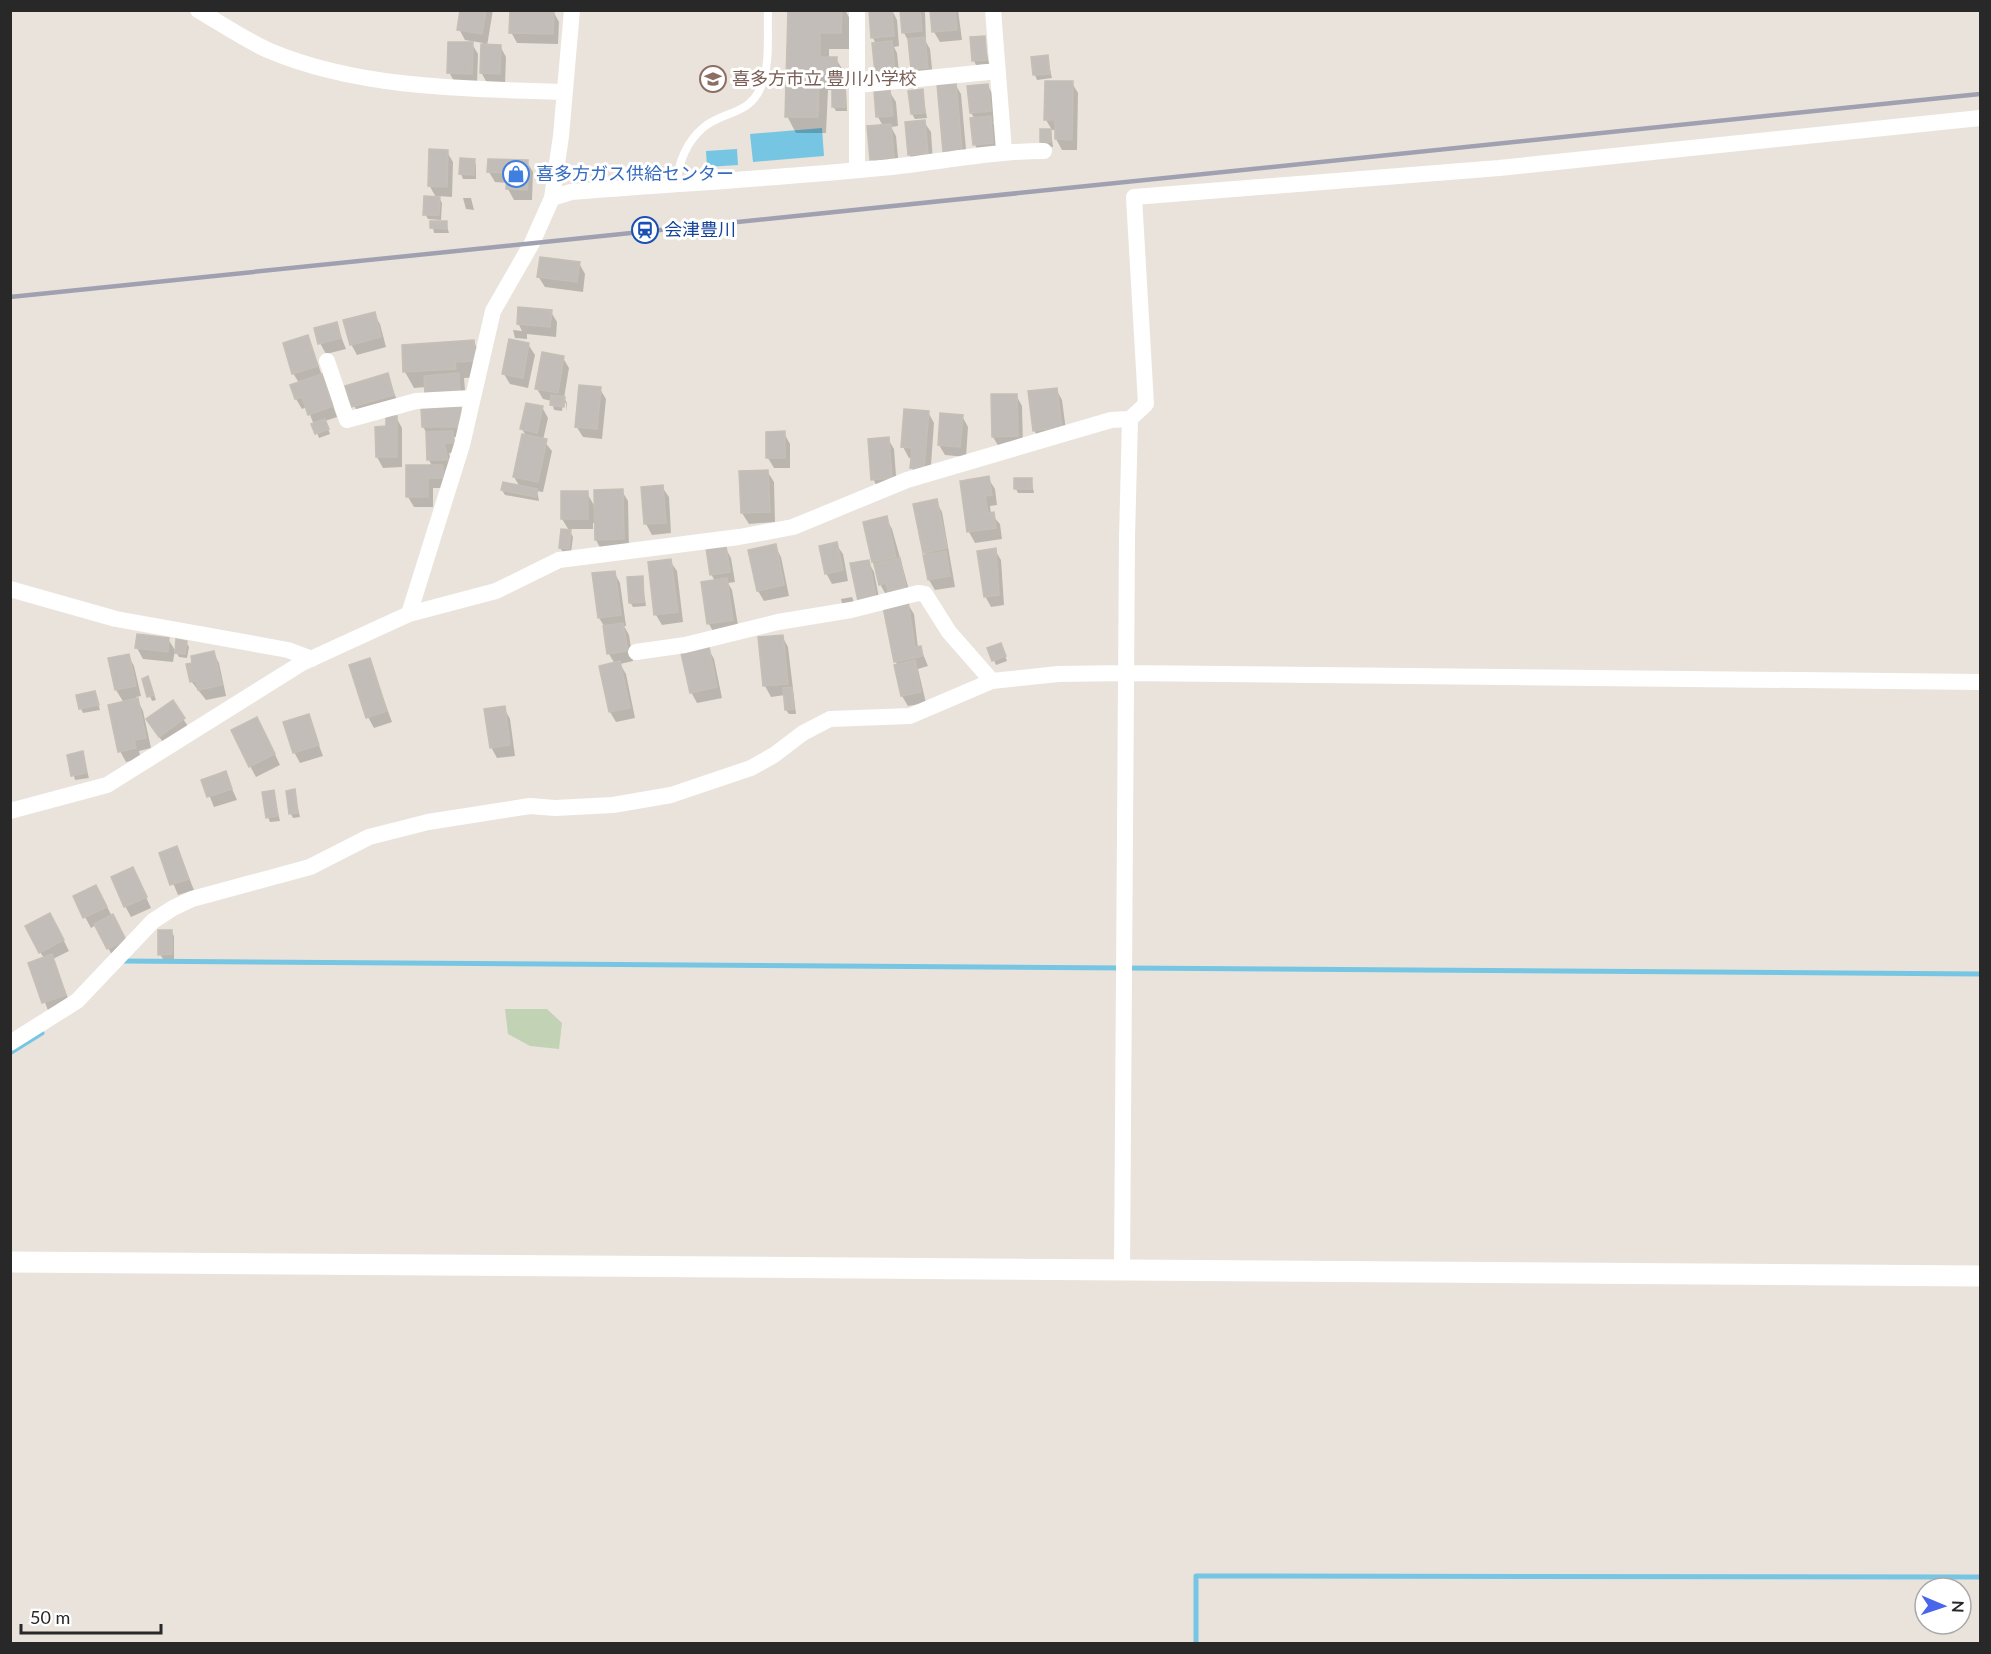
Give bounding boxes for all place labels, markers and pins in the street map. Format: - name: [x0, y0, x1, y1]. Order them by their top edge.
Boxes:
- school or university icon: 喜多方市立 豊川小学校: [698, 64, 728, 94]
- place label: 喜多方市立 豊川小学校: [732, 67, 917, 89]
- shop icon: 喜多方ガス供給センター: [501, 159, 531, 189]
- place label: 喜多方ガス供給センター: [536, 162, 734, 184]
- station icon: 会津豊川: [630, 215, 660, 245]
- place label: 会津豊川: [664, 218, 736, 240]

